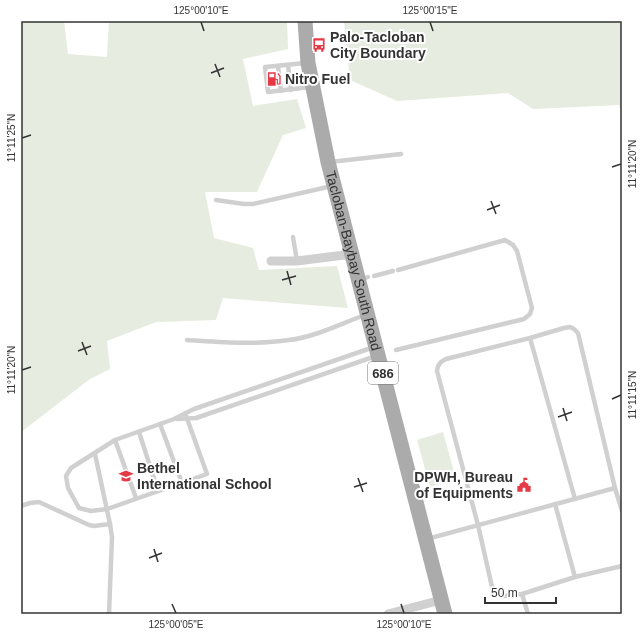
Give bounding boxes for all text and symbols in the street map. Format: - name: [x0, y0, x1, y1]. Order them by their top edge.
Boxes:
- text: 125°00'10"E: [173, 5, 229, 16]
- text: 125°00'15"E: [402, 5, 458, 16]
- place label: Palo-Tacloban City Boundary: [330, 29, 426, 61]
- bus stop icon: Palo-Tacloban City Boundary: [311, 37, 327, 53]
- fuel station icon: Nitro Fuel: [266, 71, 282, 87]
- place label: Nitro Fuel: [285, 71, 350, 87]
- text: 11°11'25"N: [6, 114, 17, 162]
- text: 11°11'20"N: [627, 140, 638, 188]
- street label: Tacloban-Baybay South Road: [323, 169, 385, 352]
- text: 11°11'20"N: [6, 346, 17, 394]
- road number: 686: [368, 362, 398, 384]
- text: 11°11'15"N: [627, 371, 638, 419]
- place label: Bethel International School: [137, 460, 272, 492]
- school or university icon: Bethel International School: [118, 468, 134, 484]
- place label: DPWH, Bureau of Equipments: [414, 469, 513, 501]
- public building icon: DPWH, Bureau of Equipments: [516, 477, 532, 493]
- scale bar: [485, 579, 556, 605]
- text: 50 m: [491, 586, 518, 600]
- text: 125°00'05"E: [148, 619, 204, 630]
- text: 125°00'10"E: [376, 619, 432, 630]

